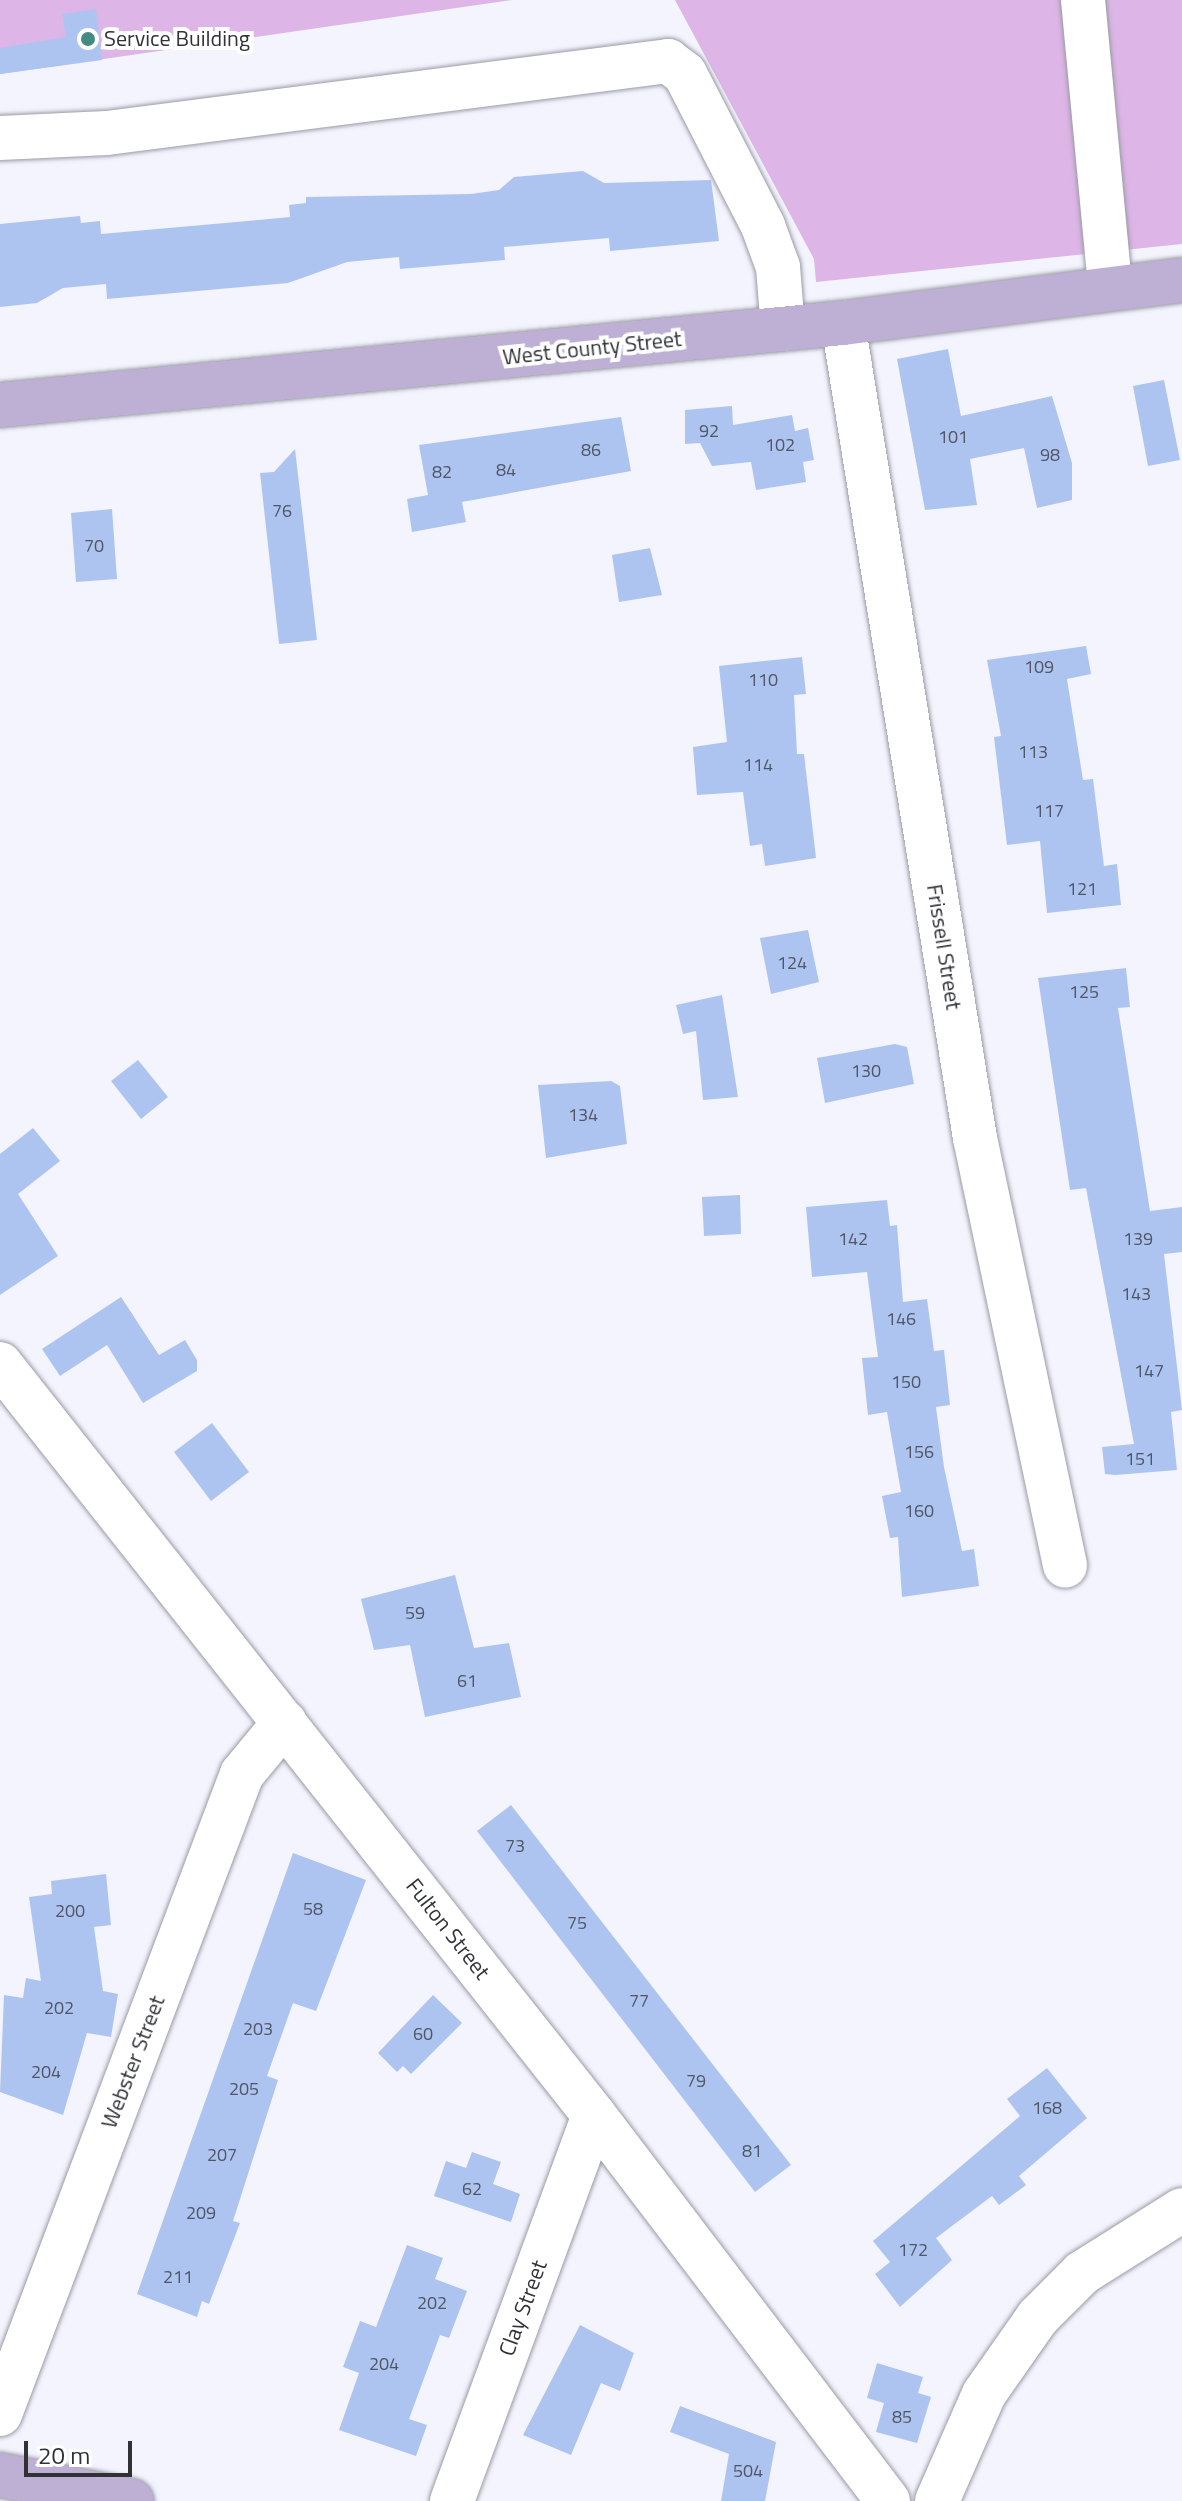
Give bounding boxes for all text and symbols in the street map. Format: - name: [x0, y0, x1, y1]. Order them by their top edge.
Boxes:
- place label: Service Building: [104, 26, 250, 52]
- marker: Service Building: [79, 30, 97, 48]
- street label: West County Street: [501, 325, 683, 371]
- house number: 92: [699, 420, 719, 442]
- house number: 101: [938, 426, 968, 448]
- house number: 102: [765, 434, 795, 456]
- house number: 86: [581, 439, 601, 461]
- house number: 98: [1040, 444, 1060, 466]
- house number: 84: [496, 459, 516, 481]
- house number: 82: [432, 461, 452, 483]
- house number: 76: [272, 500, 292, 522]
- house number: 70: [84, 535, 104, 557]
- house number: 109: [1024, 656, 1054, 678]
- house number: 110: [748, 669, 778, 691]
- house number: 113: [1018, 741, 1048, 763]
- house number: 114: [743, 754, 773, 776]
- house number: 117: [1034, 800, 1064, 822]
- house number: 121: [1067, 878, 1097, 900]
- street label: Frissell Street: [921, 882, 967, 1012]
- house number: 124: [777, 952, 807, 974]
- house number: 125: [1069, 981, 1099, 1003]
- house number: 130: [851, 1060, 881, 1082]
- house number: 134: [568, 1104, 598, 1126]
- house number: 142: [838, 1228, 868, 1250]
- house number: 139: [1123, 1228, 1153, 1250]
- house number: 143: [1121, 1283, 1151, 1305]
- house number: 146: [886, 1308, 916, 1330]
- house number: 147: [1134, 1360, 1164, 1382]
- house number: 150: [891, 1371, 921, 1393]
- house number: 156: [904, 1441, 934, 1463]
- house number: 151: [1125, 1448, 1155, 1470]
- house number: 160: [904, 1500, 934, 1522]
- house number: 59: [405, 1602, 425, 1624]
- house number: 61: [457, 1670, 477, 1692]
- house number: 73: [505, 1835, 525, 1857]
- street label: Fulton Street: [400, 1873, 496, 1985]
- house number: 58: [303, 1898, 323, 1920]
- house number: 200: [55, 1900, 85, 1922]
- house number: 75: [567, 1912, 587, 1934]
- house number: 77: [629, 1990, 649, 2012]
- street label: Webster Street: [96, 1992, 170, 2132]
- house number: 202: [44, 1997, 74, 2019]
- house number: 203: [243, 2018, 273, 2040]
- house number: 60: [413, 2023, 433, 2045]
- house number: 204: [31, 2061, 61, 2083]
- house number: 79: [686, 2070, 706, 2092]
- house number: 205: [229, 2078, 259, 2100]
- house number: 168: [1032, 2097, 1062, 2119]
- house number: 81: [742, 2140, 762, 2162]
- house number: 207: [207, 2144, 237, 2166]
- house number: 62: [462, 2178, 482, 2200]
- house number: 209: [186, 2202, 216, 2224]
- house number: 172: [898, 2239, 928, 2261]
- street label: Clay Street: [493, 2256, 553, 2360]
- house number: 211: [163, 2266, 193, 2288]
- house number: 202: [417, 2292, 447, 2314]
- house number: 204: [369, 2353, 399, 2375]
- house number: 85: [892, 2406, 912, 2428]
- scale bar: [28, 2425, 136, 2475]
- text: 20 m: [38, 2437, 90, 2473]
- house number: 504: [733, 2460, 763, 2482]

